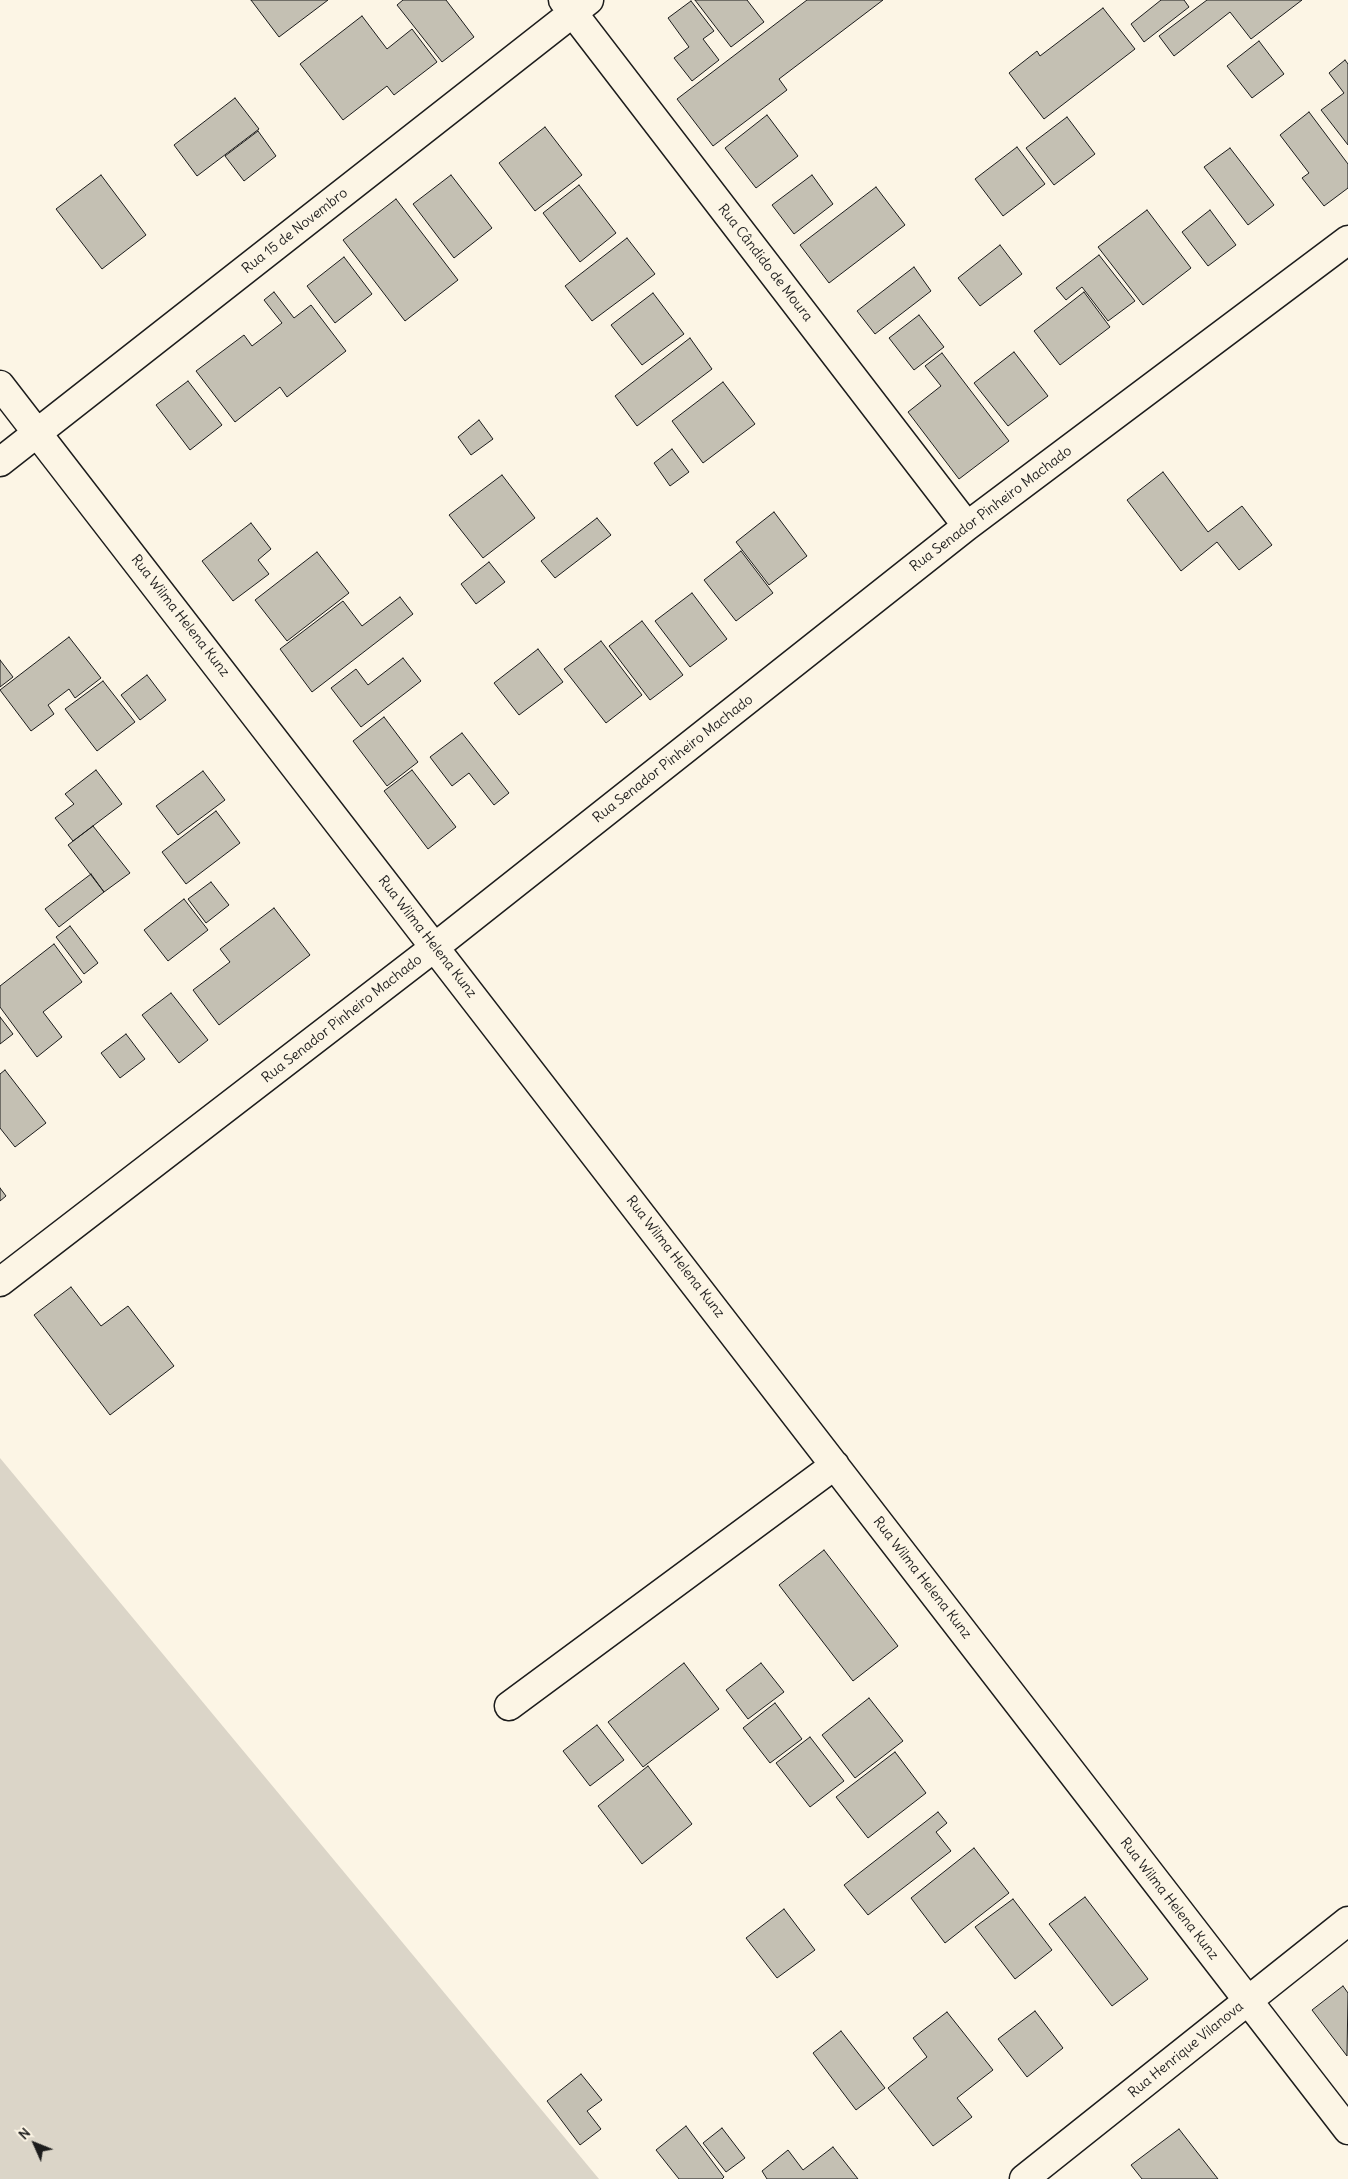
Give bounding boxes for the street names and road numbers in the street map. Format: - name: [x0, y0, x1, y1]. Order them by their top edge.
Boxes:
- street label: Rua 15 de Novembro: [239, 185, 351, 277]
- street label: Rua Cândido de Moura: [714, 201, 816, 325]
- street label: Rua Senador Pinheiro Machado: [907, 443, 1075, 575]
- street label: Rua Wilma Helena Kunz: [127, 552, 233, 680]
- street label: Rua Senador Pinheiro Machado: [590, 691, 756, 827]
- street label: Rua Wilma Helena Kunz: [374, 873, 480, 1001]
- street label: Rua Senador Pinheiro Machado: [259, 951, 425, 1087]
- street label: Rua Wilma Helena Kunz: [622, 1193, 728, 1321]
- street label: Rua Wilma Helena Kunz: [869, 1514, 975, 1642]
- street label: Rua Wilma Helena Kunz: [1116, 1835, 1222, 1963]
- street label: Rua Henrique Vilanova: [1125, 1998, 1247, 2102]

